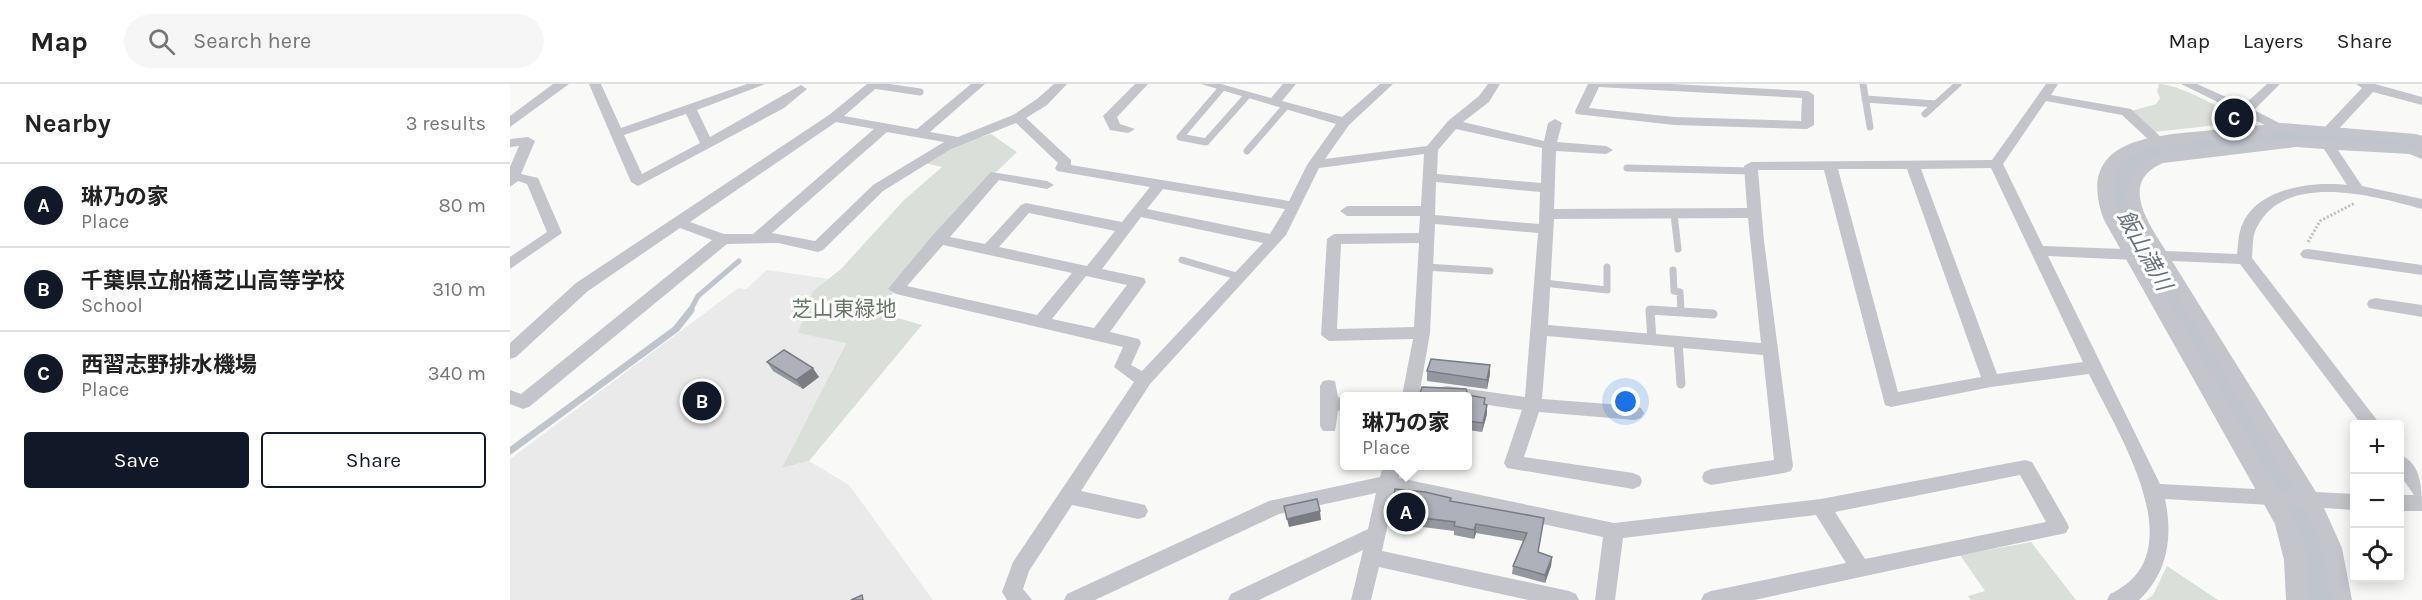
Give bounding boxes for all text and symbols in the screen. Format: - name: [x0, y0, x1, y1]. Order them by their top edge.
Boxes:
- search box: [124, 14, 544, 68]
- text: Map: [30, 25, 88, 58]
- icon: search: [145, 25, 178, 58]
- text: Search here: [193, 28, 311, 54]
- text: Map: [2168, 29, 2210, 53]
- text: Layers: [2243, 29, 2304, 53]
- text: Share: [2337, 29, 2392, 53]
- pin: C: [2214, 96, 2254, 141]
- text: Nearby: [24, 108, 111, 139]
- text: 3 results: [406, 112, 486, 135]
- text: 琳乃の家: [81, 184, 169, 210]
- text: A: [37, 194, 50, 217]
- text: 80 m: [438, 194, 486, 217]
- water label: 飯山満川: [2111, 206, 2178, 297]
- text: Place: [81, 210, 129, 233]
- text: 千葉県立船橋芝山高等学校: [81, 268, 345, 294]
- text: B: [37, 278, 50, 301]
- text: 310 m: [432, 278, 486, 301]
- text: School: [81, 294, 143, 317]
- park label: 芝山東緑地: [792, 297, 897, 321]
- text: 西習志野排水機場: [81, 352, 257, 378]
- text: C: [37, 362, 50, 385]
- text: 340 m: [428, 362, 486, 385]
- text: Place: [81, 378, 129, 401]
- pin: B: [682, 378, 722, 424]
- your location: [1611, 387, 1640, 416]
- popup: [1340, 392, 1472, 470]
- text: 琳乃の家: [1362, 410, 1450, 436]
- map controls: [2350, 420, 2404, 582]
- button: +: [2350, 420, 2404, 474]
- button: Save: [24, 432, 249, 488]
- button: Share: [261, 432, 486, 488]
- text: Place: [1362, 436, 1410, 459]
- button: −: [2350, 474, 2404, 528]
- pin: A: [1386, 490, 1426, 534]
- button: locate: [2350, 528, 2404, 582]

